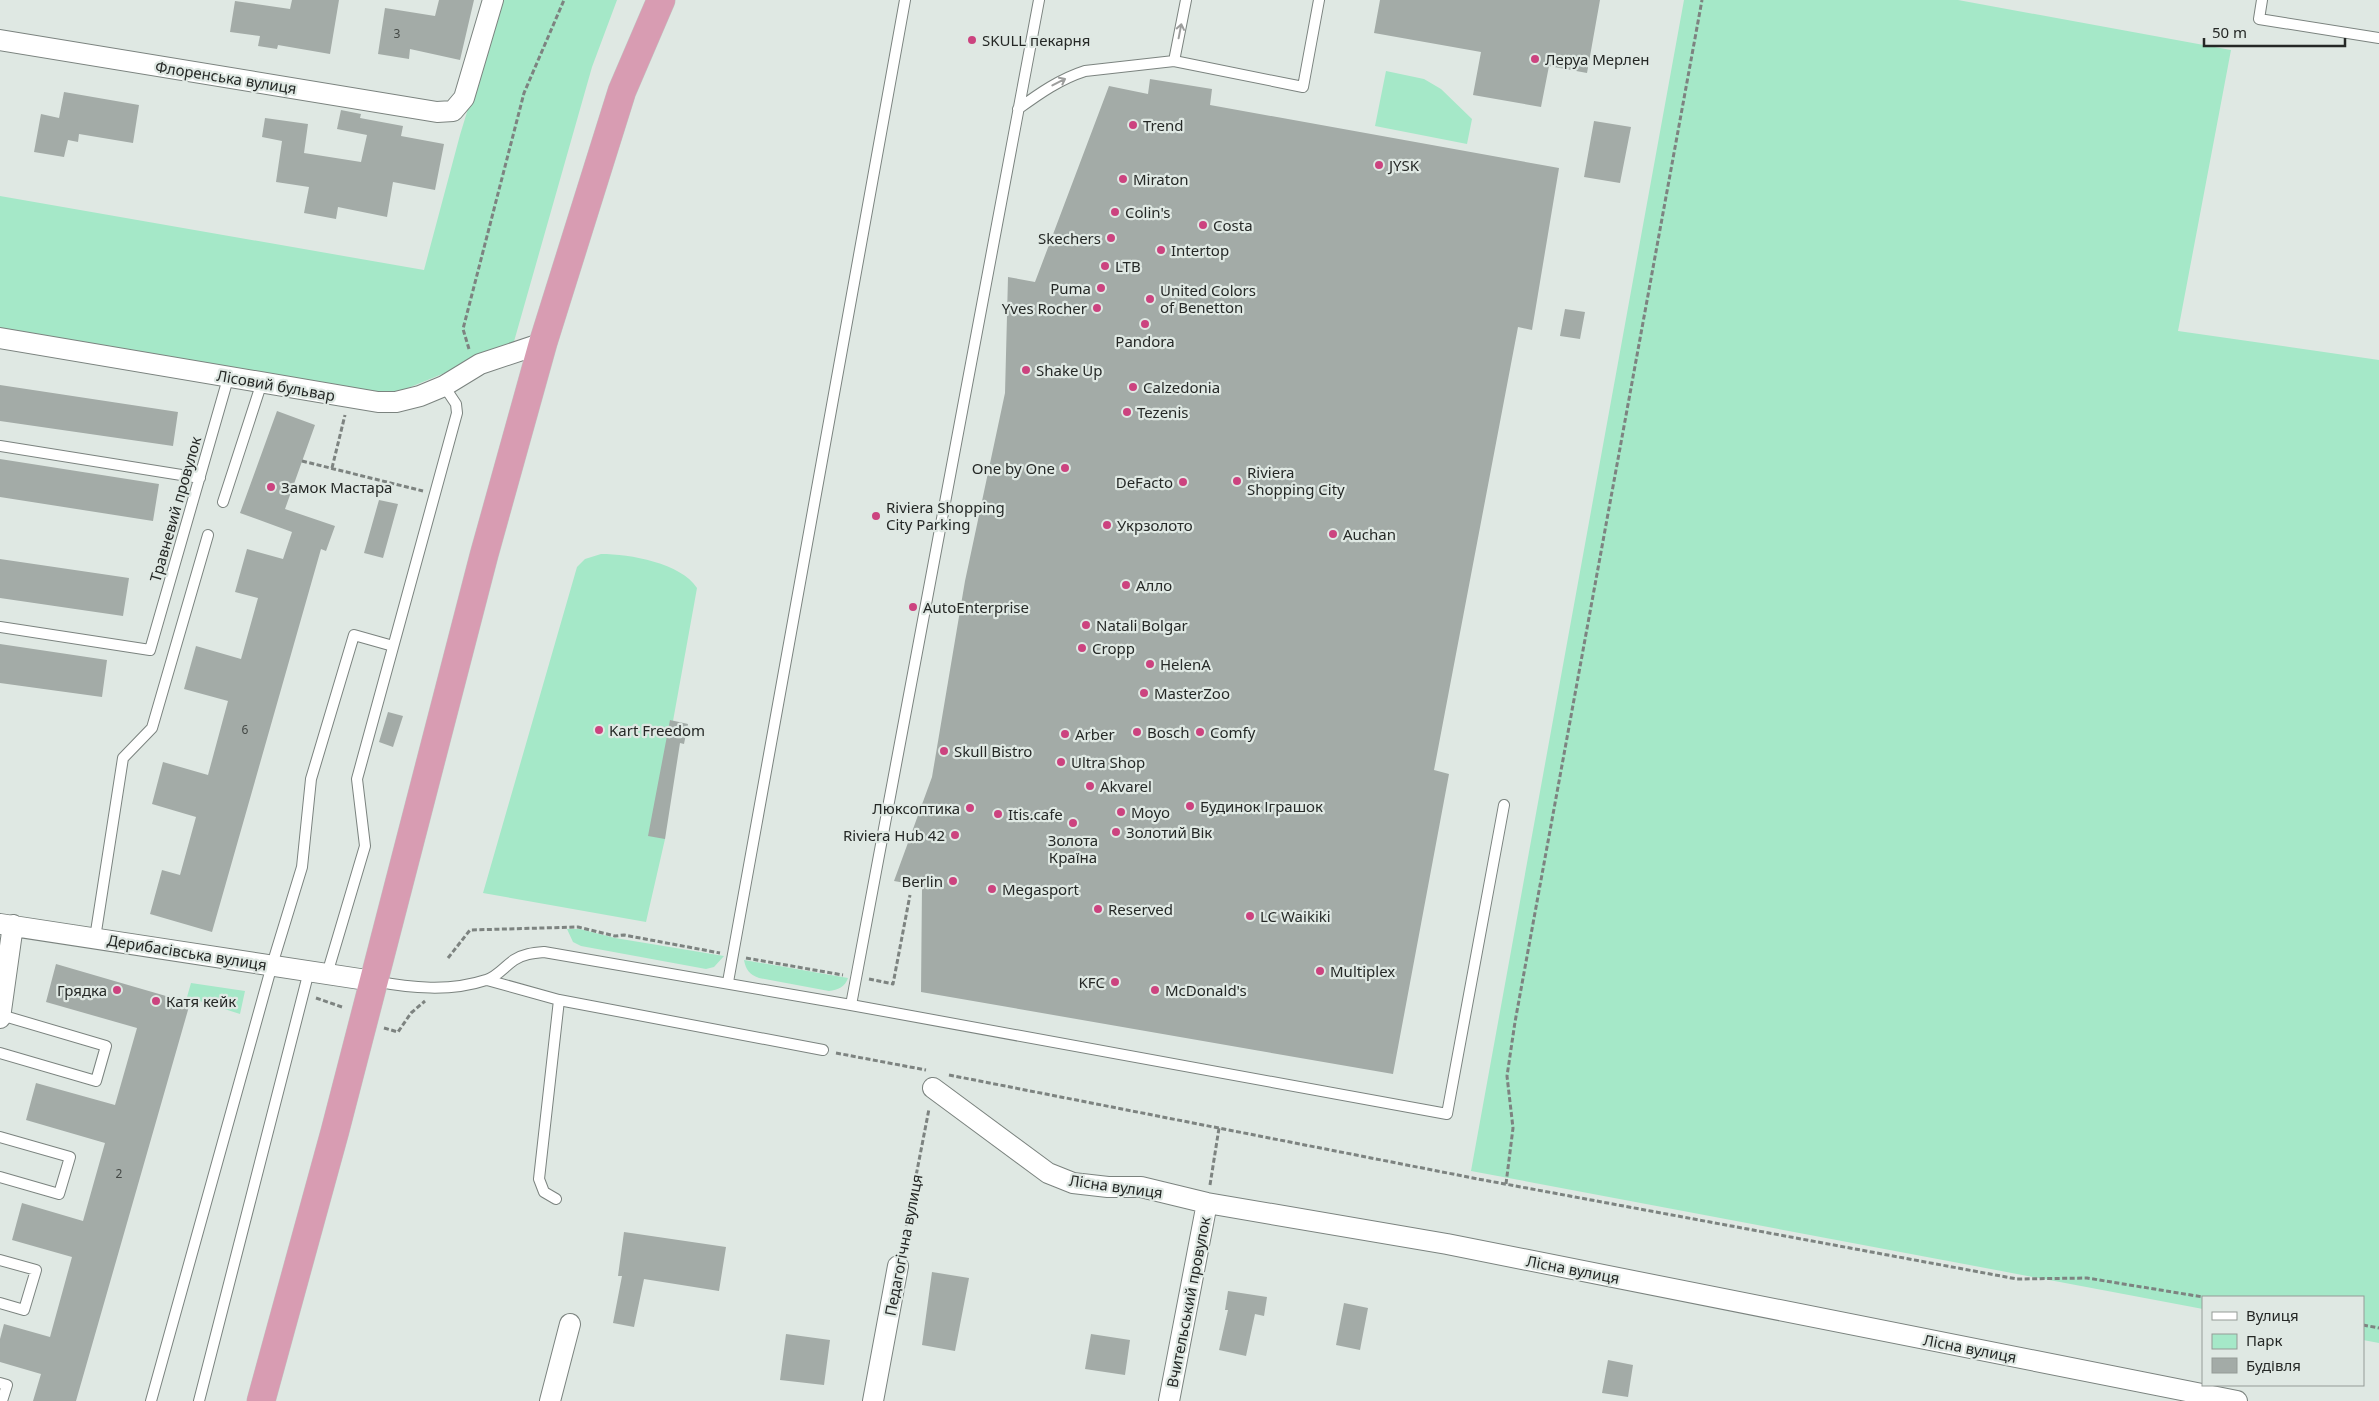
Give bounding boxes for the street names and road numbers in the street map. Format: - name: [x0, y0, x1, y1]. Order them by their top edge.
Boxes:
- street label: Флоренська вулиця: [154, 56, 298, 98]
- street label: Лісовий бульвар: [215, 365, 337, 405]
- street label: Травневий провулок: [145, 434, 205, 584]
- street label: Дерибасівська вулиця: [106, 930, 268, 974]
- street label: Лісна вулиця: [1068, 1170, 1164, 1202]
- street label: Педагогічна вулиця: [879, 1173, 927, 1317]
- street label: Вчительський провулок: [1162, 1215, 1214, 1389]
- street label: Лісна вулиця: [1525, 1250, 1621, 1288]
- street label: Лісна вулиця: [1922, 1329, 2018, 1367]

